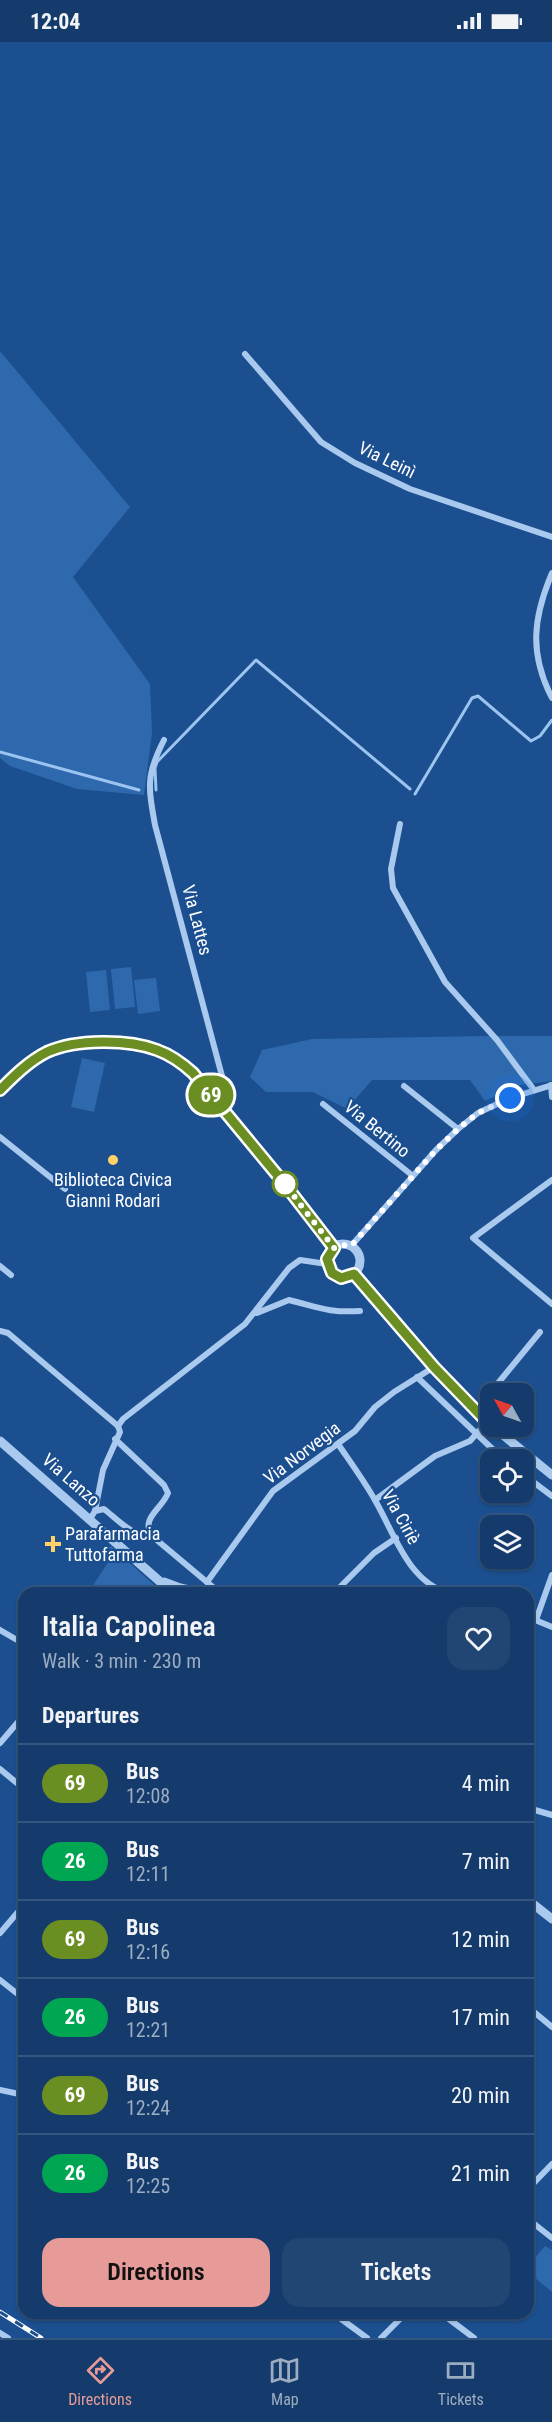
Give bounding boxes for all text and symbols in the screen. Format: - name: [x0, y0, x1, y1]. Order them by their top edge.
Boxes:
- text: 12:04: [30, 9, 81, 34]
- street label: Via Leinì: [355, 437, 419, 482]
- street label: Via Lattes: [178, 883, 217, 957]
- line badge: 69: [184, 1076, 238, 1114]
- text: 69: [200, 1083, 222, 1107]
- your location: [495, 1083, 525, 1113]
- street label: Via Bertino: [340, 1096, 414, 1161]
- marker: Biblioteca Civica Gianni Rodari: [106, 1153, 120, 1167]
- place label: Biblioteca Civica Gianni Rodari: [54, 1169, 172, 1211]
- unlabelled marker: [272, 1171, 298, 1197]
- north arrow: [480, 1383, 534, 1437]
- map controls: [480, 1383, 534, 1569]
- street label: Via Norvegia: [259, 1417, 344, 1488]
- street label: Via Lanzo: [38, 1449, 105, 1510]
- button: locate: [480, 1449, 534, 1503]
- street label: Via Ciriè: [378, 1486, 425, 1548]
- button: layers: [480, 1515, 534, 1569]
- place label: Parafarmacia Tuttofarma: [65, 1523, 160, 1565]
- marker: Parafarmacia Tuttofarma: [46, 1537, 60, 1551]
- button: heart: [447, 1607, 510, 1670]
- text: Italia Capolinea: [42, 1610, 216, 1643]
- text: Walk · 3 min · 230 m: [42, 1649, 201, 1673]
- text: Departures: [42, 1703, 139, 1728]
- text: Bus: [126, 1759, 159, 1784]
- text: 69: [64, 1771, 86, 1795]
- text: 4 min: [462, 1771, 510, 1796]
- text: 12:08: [126, 1784, 170, 1808]
- text: Bus: [126, 1837, 159, 1862]
- text: 26: [64, 1849, 86, 1873]
- text: 7 min: [462, 1849, 510, 1874]
- text: 12:11: [126, 1862, 170, 1886]
- text: Bus: [126, 1915, 159, 1940]
- text: 69: [64, 1927, 86, 1951]
- text: 12 min: [451, 1927, 510, 1952]
- text: 12:16: [126, 1940, 170, 1964]
- text: Bus: [126, 1993, 159, 2018]
- text: 26: [64, 2005, 86, 2029]
- text: 17 min: [451, 2005, 510, 2030]
- text: 12:21: [126, 2018, 170, 2042]
- text: Bus: [126, 2071, 159, 2096]
- text: 69: [64, 2083, 86, 2107]
- text: 20 min: [451, 2083, 510, 2108]
- text: 12:24: [126, 2096, 170, 2120]
- text: Bus: [126, 2149, 159, 2174]
- text: 26: [64, 2161, 86, 2185]
- text: 21 min: [451, 2161, 510, 2186]
- text: 12:25: [126, 2174, 170, 2198]
- button: Directions: [42, 2238, 270, 2307]
- button: Tickets: [282, 2238, 510, 2307]
- tab: Directions: [68, 2354, 132, 2409]
- tab: Map: [268, 2354, 301, 2409]
- tab: Tickets: [438, 2354, 484, 2409]

